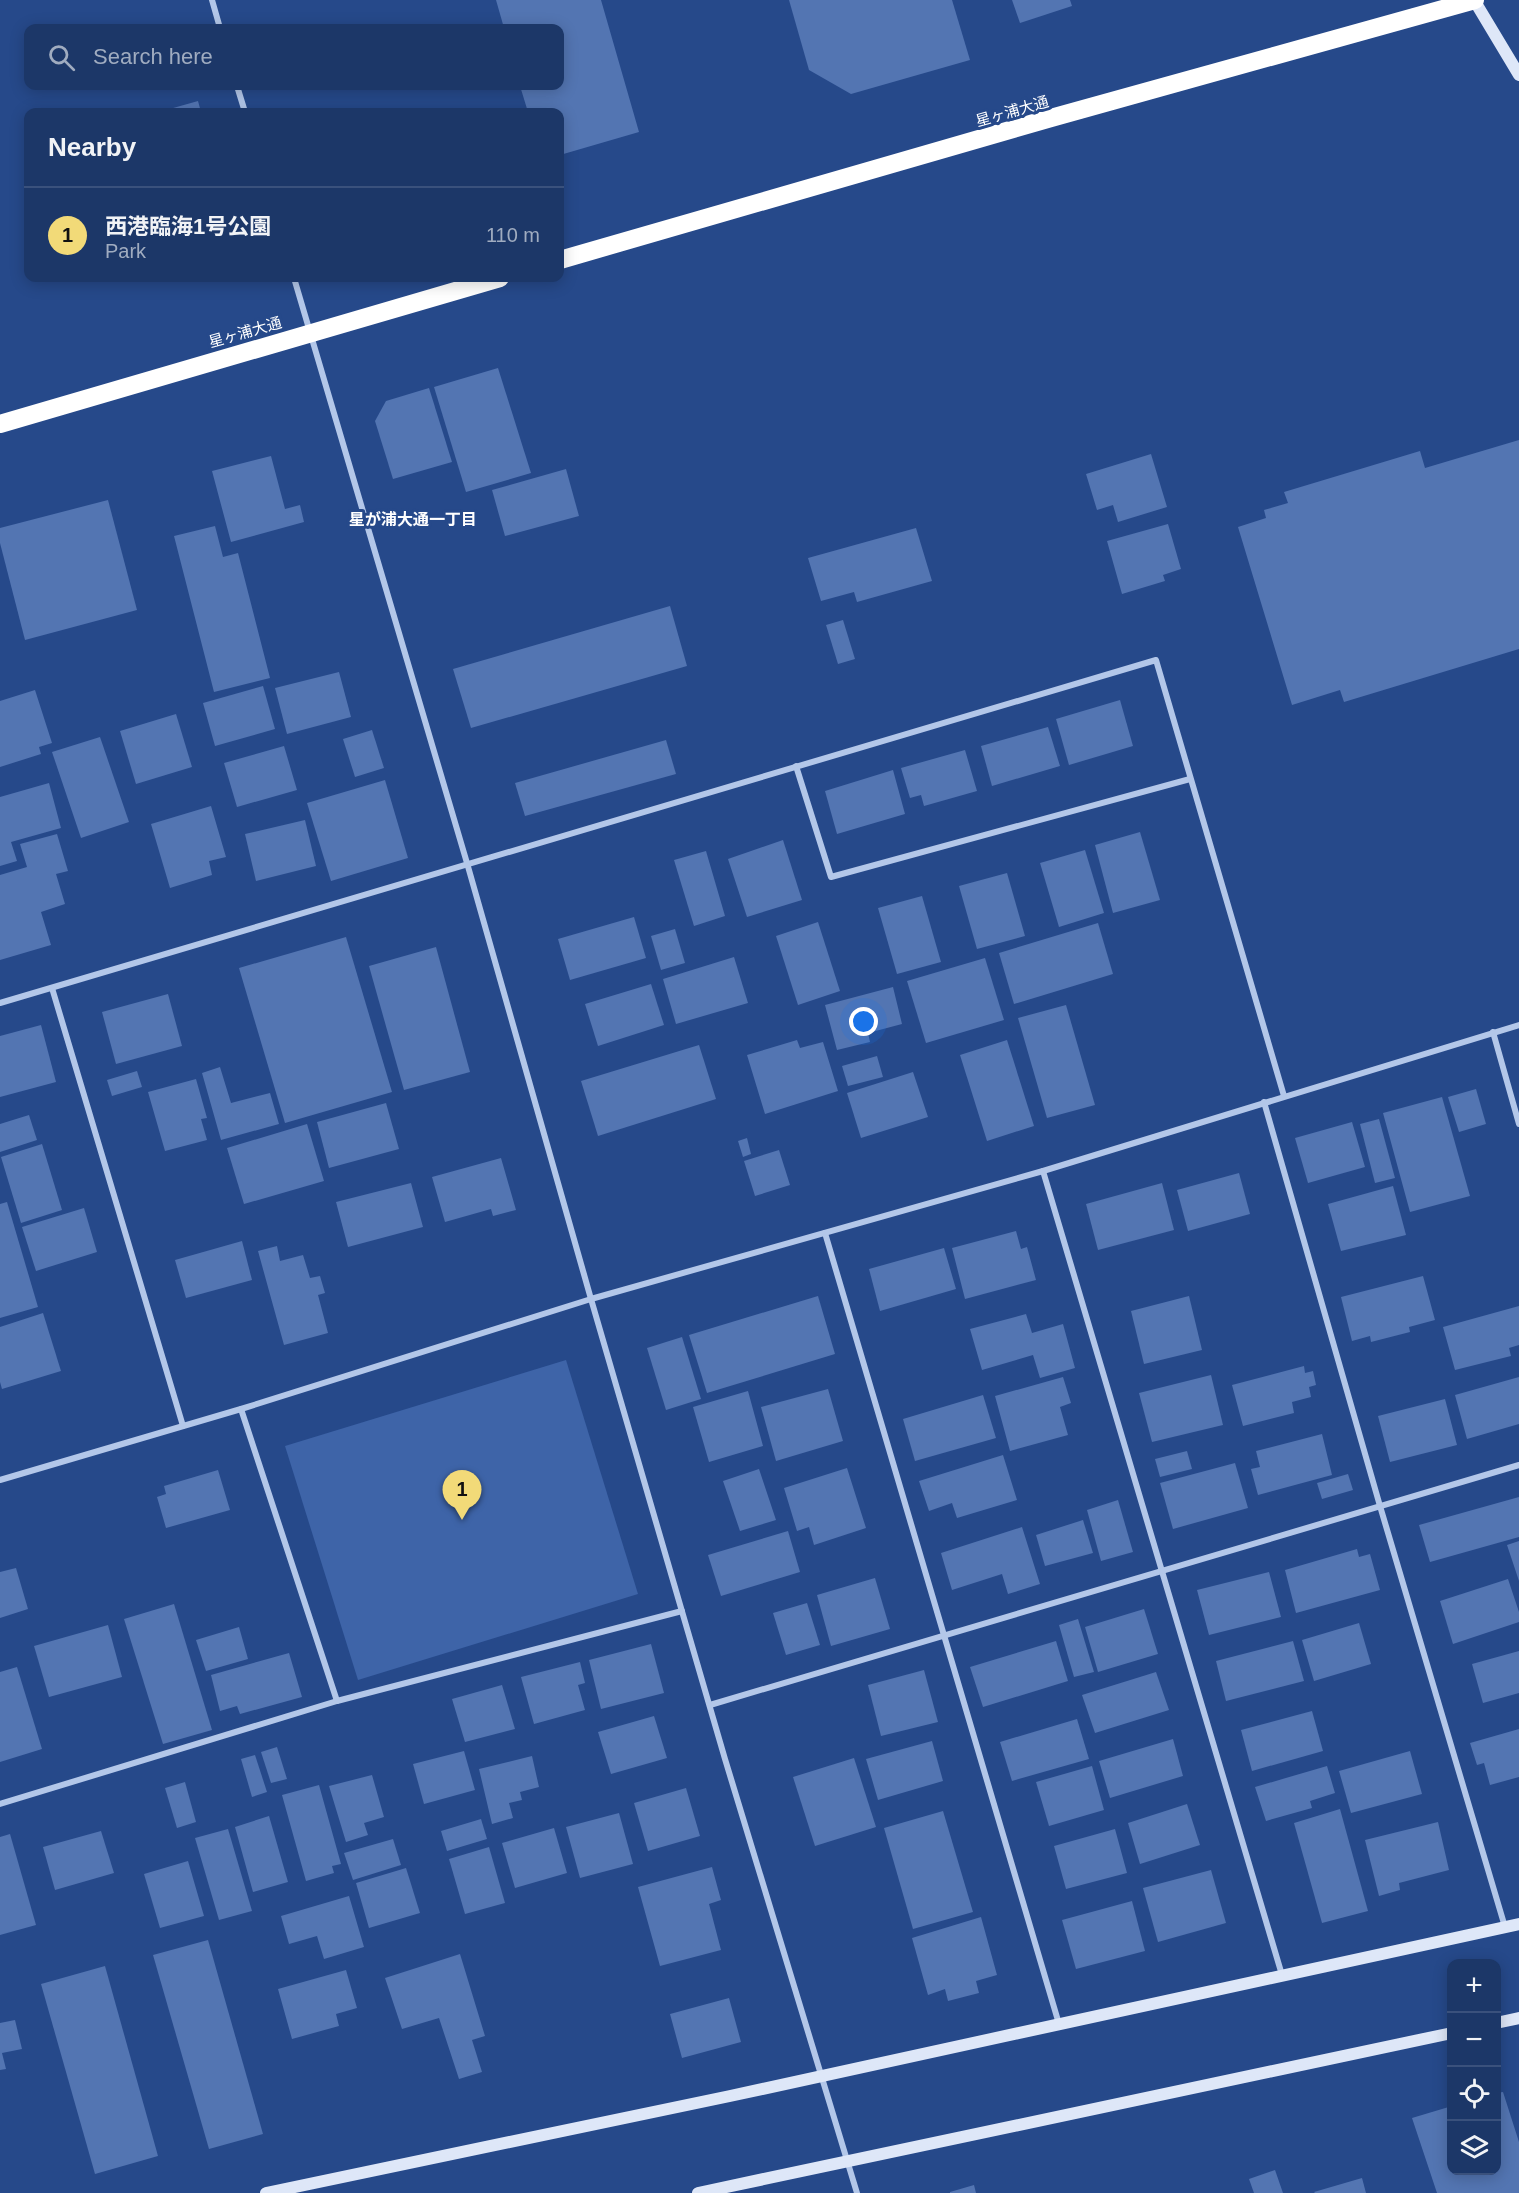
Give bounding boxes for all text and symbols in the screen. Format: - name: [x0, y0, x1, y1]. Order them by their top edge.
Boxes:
- search box: [24, 24, 564, 90]
- icon: search: [45, 41, 78, 74]
- text: Search here: [93, 44, 213, 69]
- street label: 星ヶ浦大通: [974, 92, 1050, 130]
- text: Nearby: [48, 132, 136, 162]
- text: 西港臨海1号公園: [105, 214, 271, 239]
- text: 1: [62, 224, 73, 246]
- text: 110 m: [486, 224, 540, 246]
- text: Park: [105, 240, 146, 262]
- street label: 星ヶ浦大通: [207, 313, 283, 351]
- district label: 星が浦大通一丁目: [349, 510, 477, 528]
- your location: [849, 1007, 878, 1036]
- pin: 1: [442, 1470, 482, 1520]
- map controls: [1447, 1959, 1501, 2175]
- button: +: [1447, 1959, 1501, 2013]
- button: −: [1447, 2013, 1501, 2067]
- button: locate: [1447, 2067, 1501, 2121]
- button: layers: [1447, 2121, 1501, 2175]

